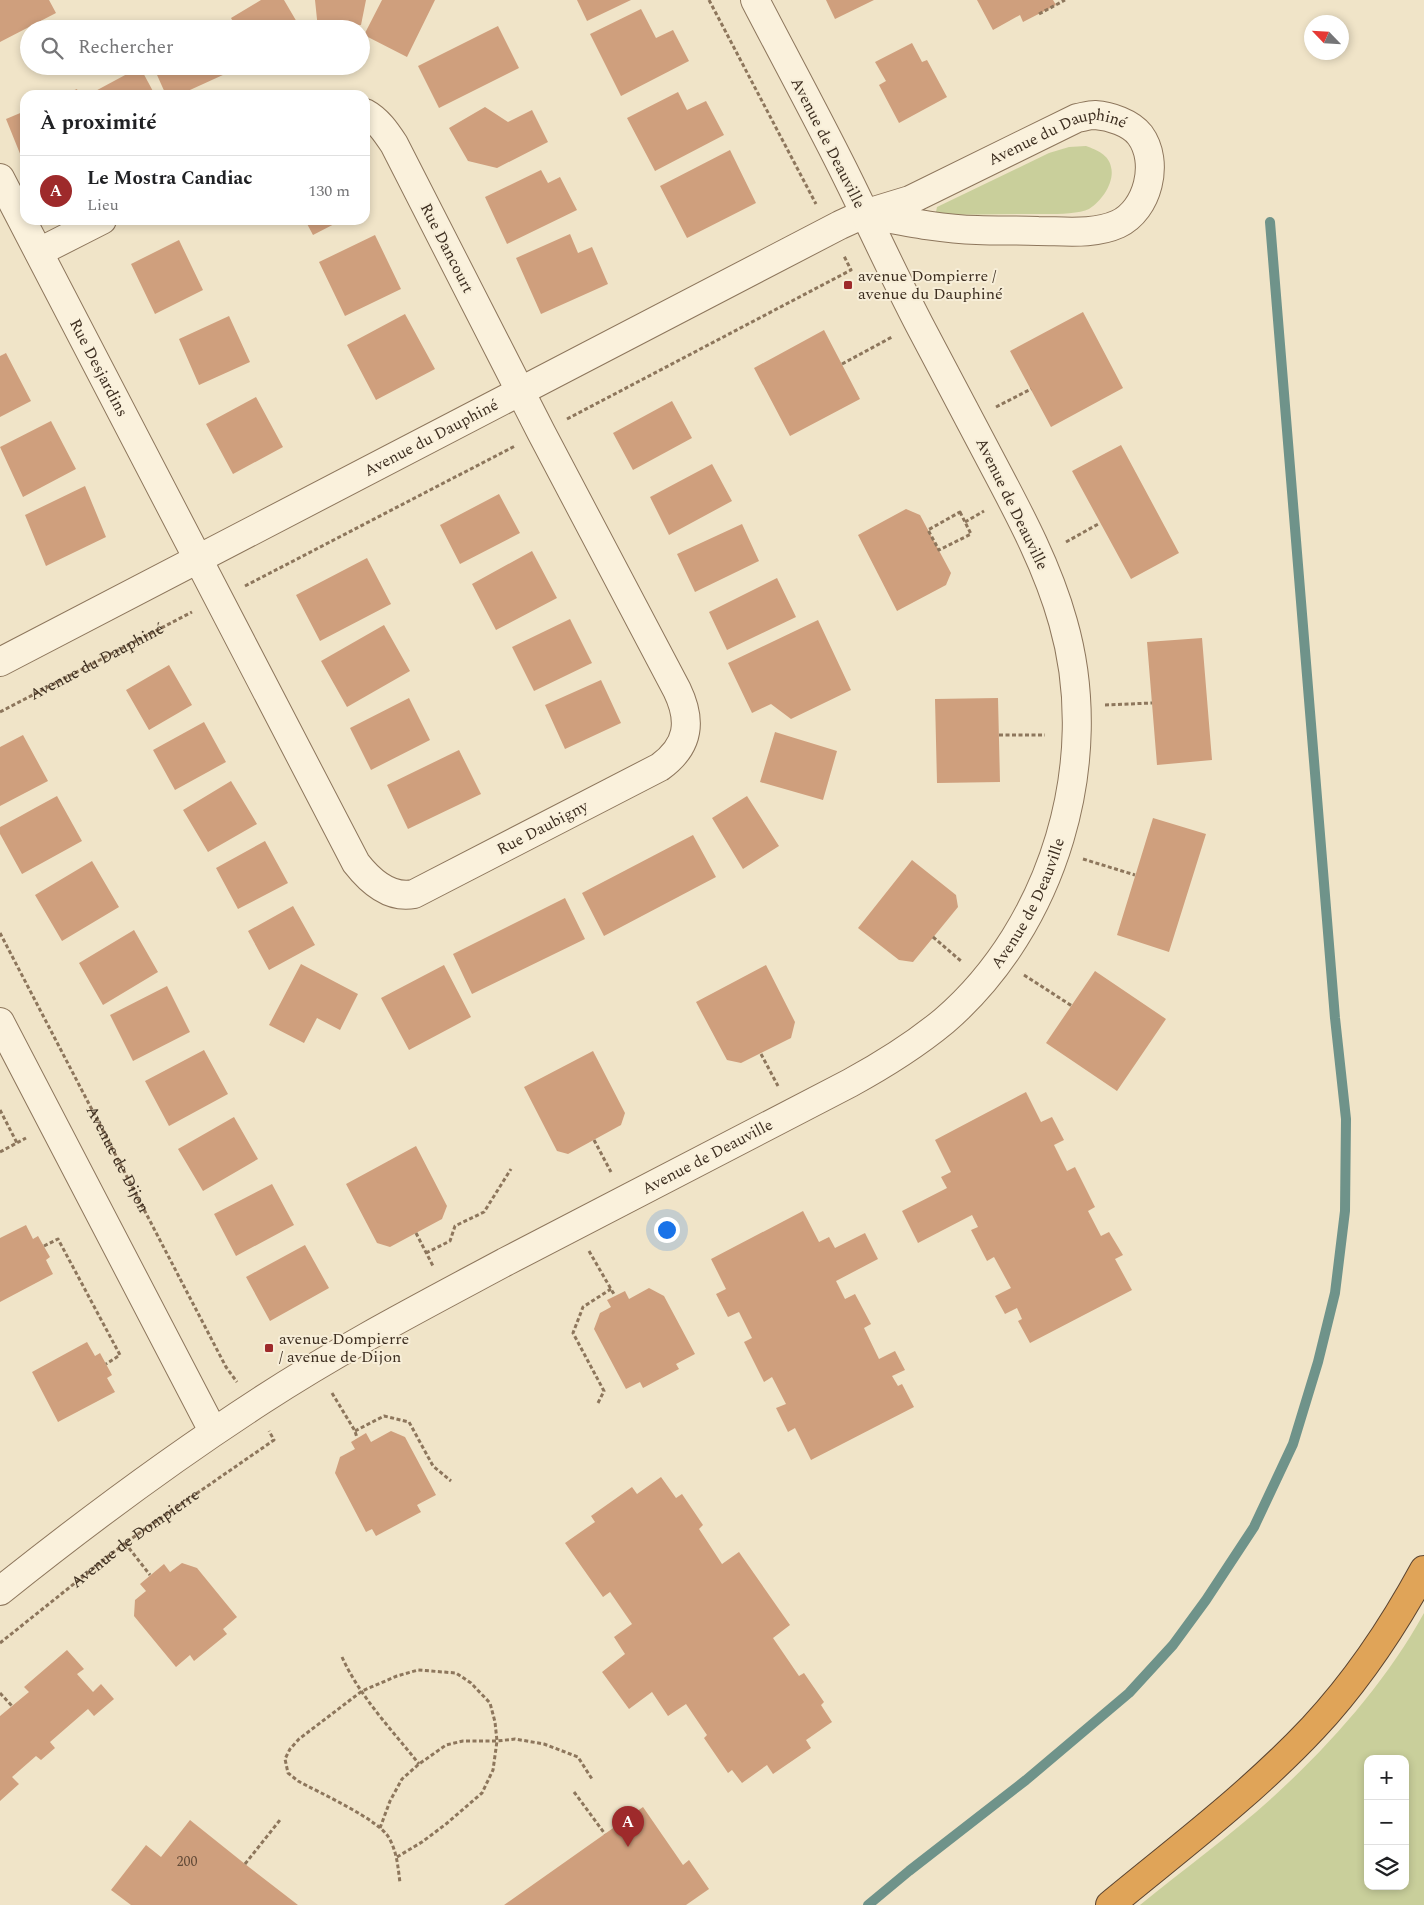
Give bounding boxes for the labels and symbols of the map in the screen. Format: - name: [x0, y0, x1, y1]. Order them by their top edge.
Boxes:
- north arrow: [1304, 15, 1349, 60]
- street label: Avenue de Deauville: [785, 73, 871, 213]
- street label: Avenue du Dauphiné: [984, 103, 1131, 172]
- street label: Rue Dancourt: [414, 199, 480, 297]
- place label: avenue Dompierre / avenue du Dauphiné: [858, 264, 1003, 306]
- marker: avenue Dompierre / avenue du Dauphiné: [842, 279, 854, 291]
- street label: Rue Desjardins: [63, 315, 134, 421]
- street label: Avenue du Dauphiné: [360, 393, 503, 483]
- street label: Avenue de Deauville: [970, 434, 1054, 574]
- street label: Avenue du Dauphiné: [25, 617, 168, 707]
- street label: Rue Daubigny: [493, 793, 594, 861]
- street label: Avenue de Deauville: [985, 835, 1071, 974]
- street label: Avenue de Dijon: [80, 1101, 156, 1217]
- street label: Avenue de Deauville: [638, 1113, 777, 1201]
- your location: [654, 1217, 680, 1243]
- place label: avenue Dompierre / avenue de Dijon: [279, 1327, 409, 1369]
- marker: avenue Dompierre / avenue de Dijon: [263, 1342, 275, 1354]
- street label: Avenue de Dompierre: [66, 1483, 204, 1594]
- pin: A: [612, 1806, 644, 1847]
- house number: 200: [177, 1851, 198, 1872]

